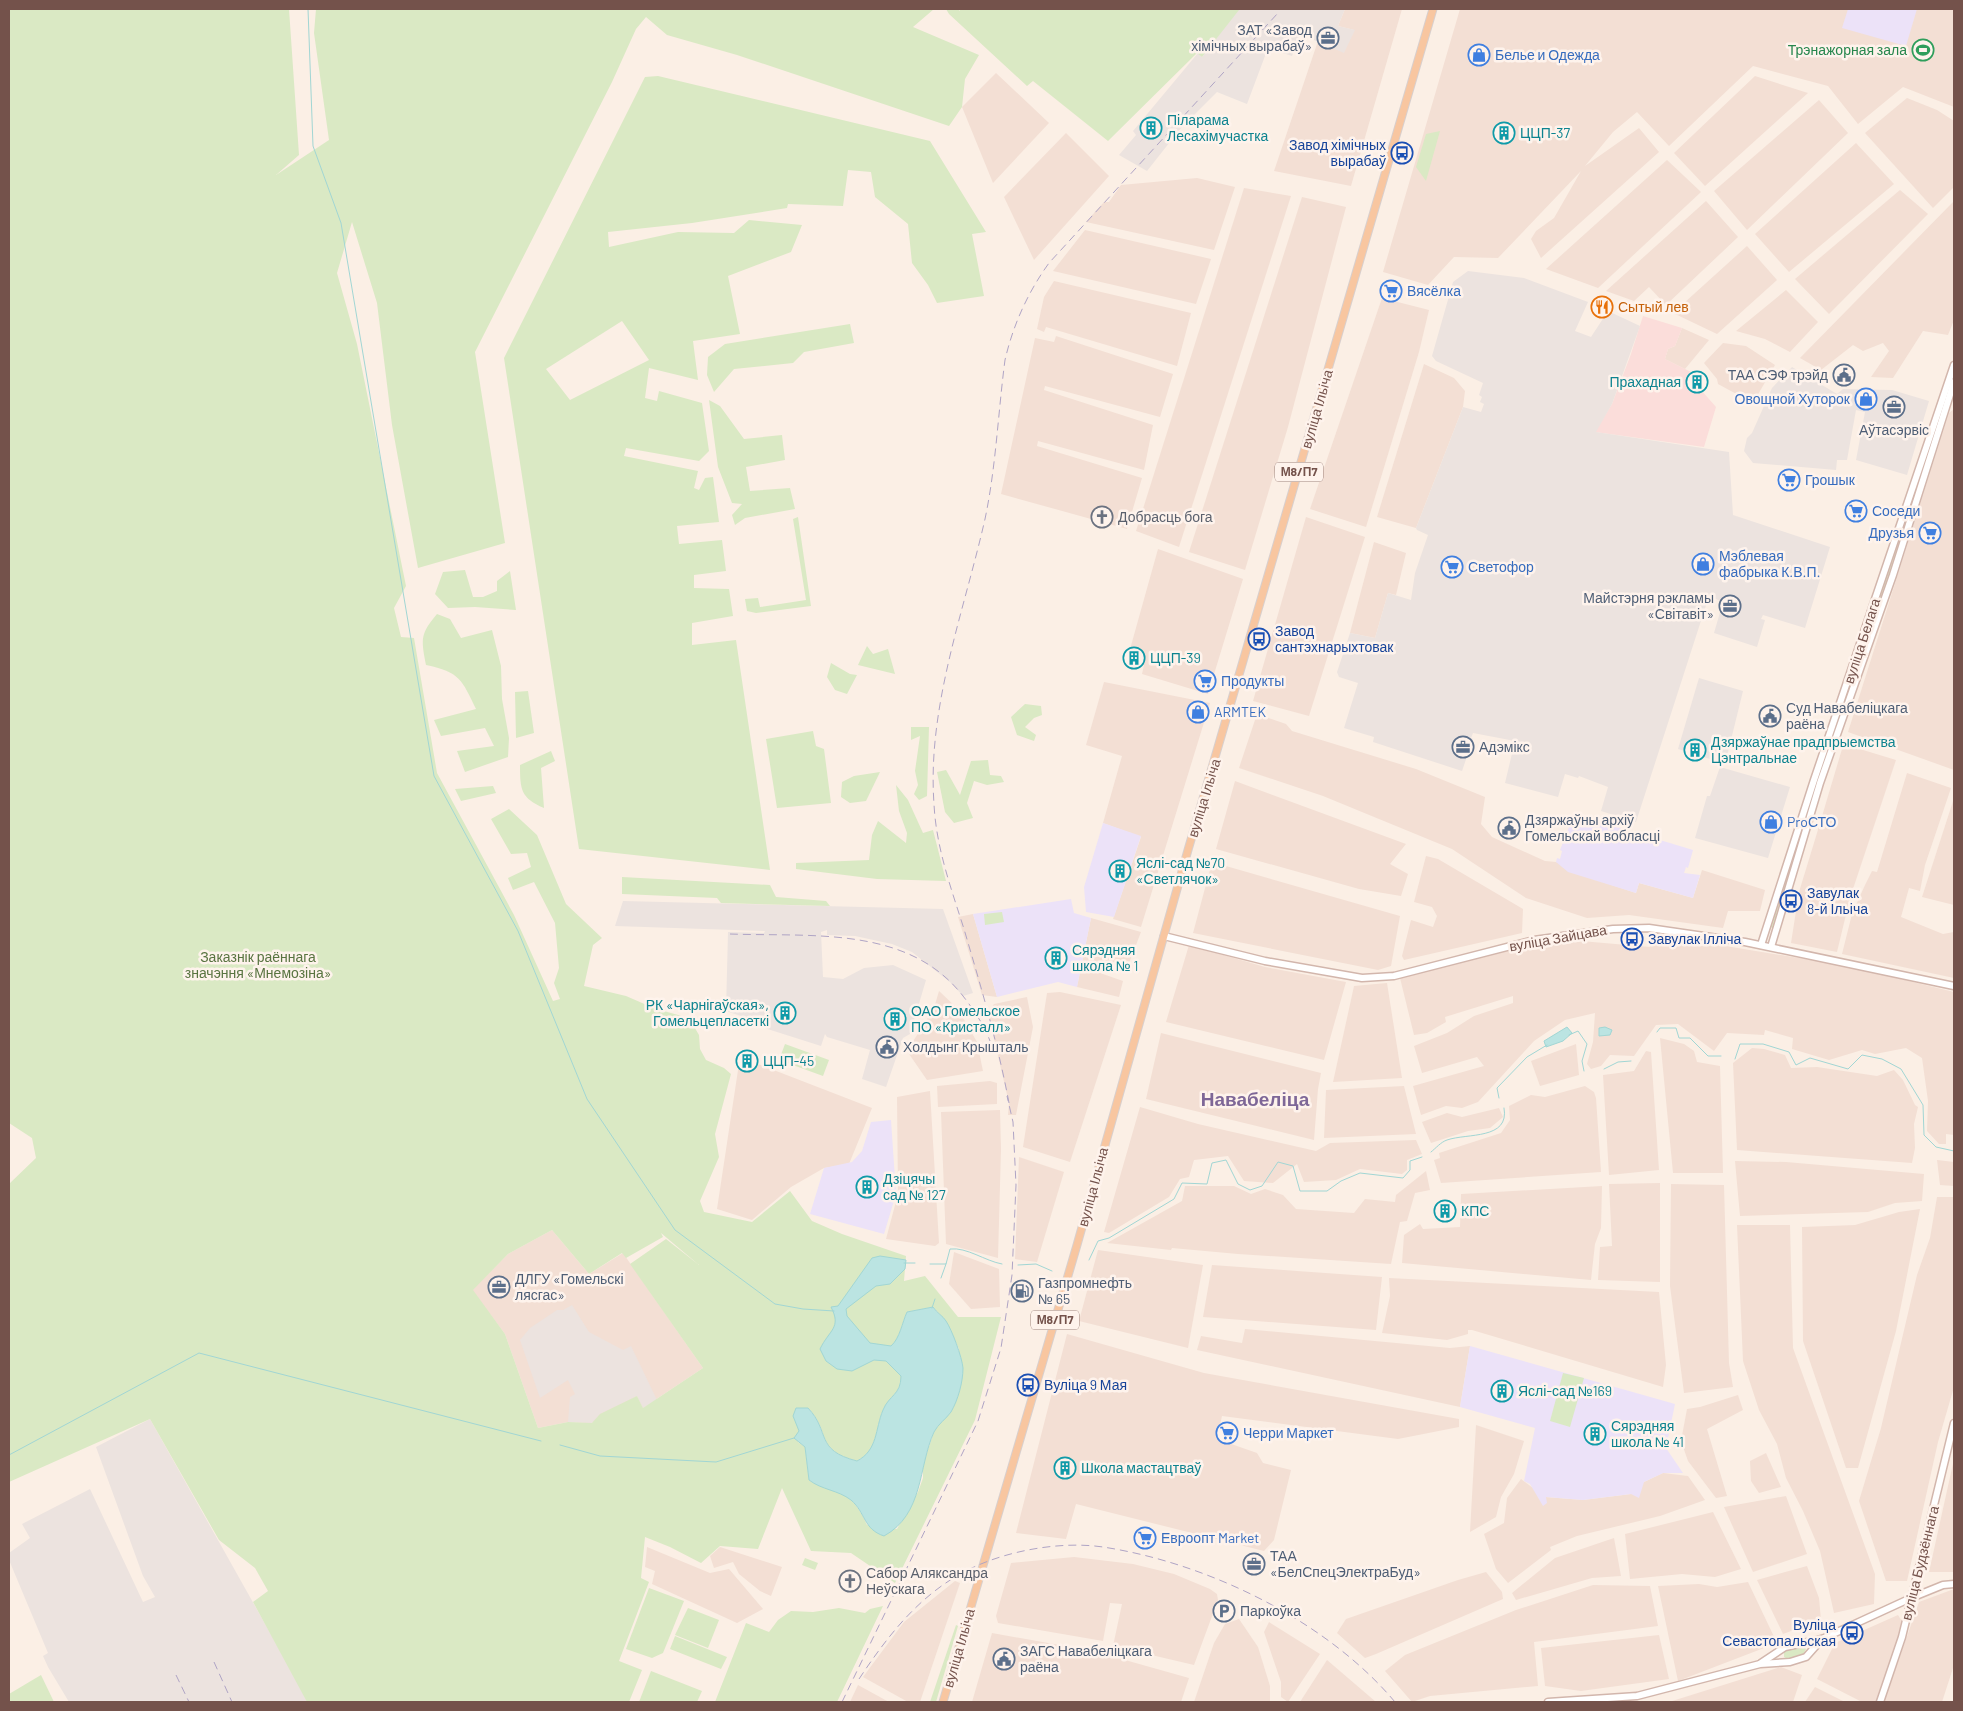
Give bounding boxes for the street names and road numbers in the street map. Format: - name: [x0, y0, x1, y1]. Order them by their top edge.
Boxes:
- street label: вуліца Ільіча: [1297, 367, 1336, 450]
- road number: М8/П7: [1275, 462, 1323, 482]
- street label: вуліца Белага: [1840, 596, 1883, 686]
- street label: вуліца Ільіча: [1184, 756, 1224, 839]
- street label: вуліца Зайцава: [1508, 921, 1608, 954]
- street label: вуліца Ільіча: [1074, 1145, 1111, 1228]
- road number: М8/П7: [1031, 1310, 1079, 1330]
- street label: вуліца Будзённага: [1897, 1504, 1942, 1622]
- street label: вуліца Ільіча: [939, 1606, 978, 1689]

